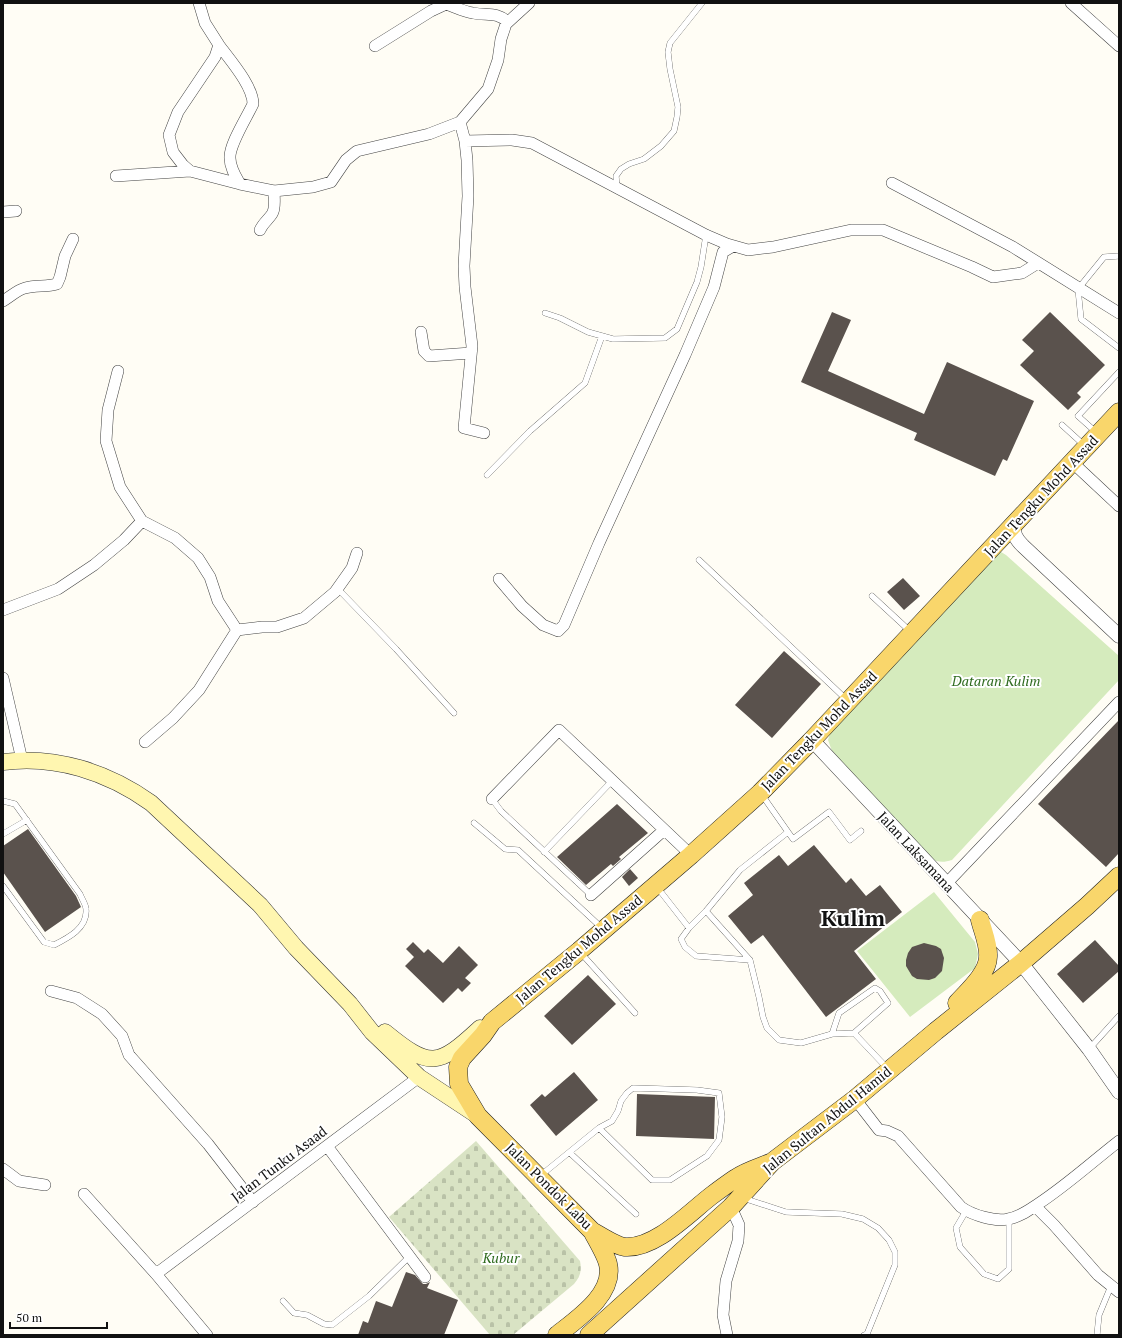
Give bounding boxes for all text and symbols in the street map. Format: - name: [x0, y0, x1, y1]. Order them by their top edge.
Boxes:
- street label: Jalan Tengku Mohd Assad: [979, 431, 1102, 560]
- street label: Jalan Tengku Mohd Assad: [756, 667, 881, 795]
- park label: Dataran Kulim: [951, 671, 1040, 690]
- street label: Jalan Laksamana: [874, 807, 959, 896]
- street label: Jalan Tengku Mohd Assad: [511, 890, 646, 1007]
- district label: Kulim: [821, 903, 886, 932]
- street label: Jalan Sultan Abdul Hamid: [758, 1062, 895, 1177]
- street label: Jalan Tunku Asaad: [227, 1121, 331, 1206]
- street label: Jalan Pondok Labu: [502, 1138, 597, 1233]
- park label: Kubur: [482, 1248, 520, 1267]
- scale bar: [10, 1304, 107, 1330]
- text: 50 m: [16, 1310, 43, 1325]

